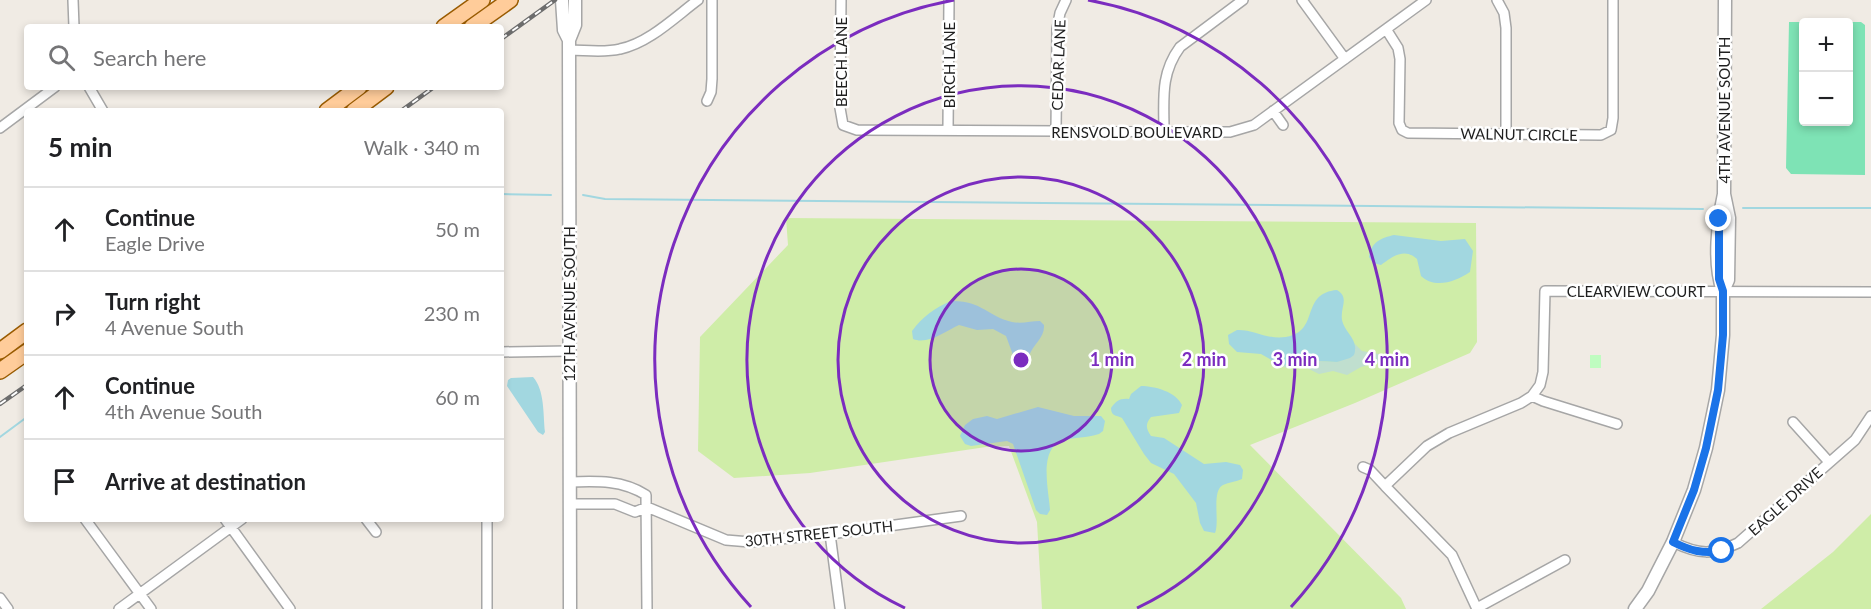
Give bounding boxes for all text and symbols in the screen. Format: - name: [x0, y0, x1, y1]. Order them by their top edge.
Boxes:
- street label: BEECH LANE: [832, 17, 850, 107]
- map controls: [1799, 18, 1853, 126]
- button: +: [1799, 18, 1853, 72]
- street label: CEDAR LANE: [1047, 19, 1069, 111]
- street label: BIRCH LANE: [940, 22, 958, 108]
- search box: [24, 24, 504, 90]
- street label: 4TH AVENUE SOUTH: [1715, 37, 1733, 183]
- icon: search: [45, 41, 78, 74]
- text: Search here: [93, 44, 206, 71]
- button: −: [1799, 72, 1853, 126]
- street label: RENSVOLD BOULEVARD: [1051, 123, 1223, 141]
- street label: WALNUT CIRCLE: [1460, 124, 1578, 144]
- text: 5 min: [48, 131, 112, 163]
- text: Walk · 340 m: [364, 135, 480, 159]
- text: Continue: [105, 204, 195, 231]
- route end: [1705, 205, 1731, 231]
- icon: ahead: [48, 213, 81, 246]
- text: 50 m: [435, 217, 480, 241]
- street label: 12TH AVENUE SOUTH: [560, 226, 578, 382]
- text: Eagle Drive: [105, 231, 205, 255]
- street label: CLEARVIEW COURT: [1567, 282, 1705, 300]
- text: Turn right: [105, 288, 200, 315]
- icon: right: [48, 297, 81, 330]
- text: 230 m: [424, 301, 480, 325]
- text: 4 Avenue South: [105, 315, 244, 339]
- text: 1 min: [1090, 348, 1134, 370]
- text: 2 min: [1182, 348, 1226, 370]
- text: 3 min: [1273, 348, 1317, 370]
- text: 4 min: [1365, 348, 1409, 370]
- centre of rings: [1011, 350, 1031, 370]
- text: Continue: [105, 372, 195, 399]
- icon: ahead: [48, 381, 81, 414]
- text: 60 m: [435, 385, 480, 409]
- text: 4th Avenue South: [105, 399, 262, 423]
- street label: EAGLE DRIVE: [1744, 463, 1826, 539]
- icon: arrive: [48, 465, 81, 498]
- text: Arrive at destination: [105, 468, 306, 495]
- street label: 30TH STREET SOUTH: [744, 516, 894, 550]
- route start: [1708, 537, 1734, 563]

